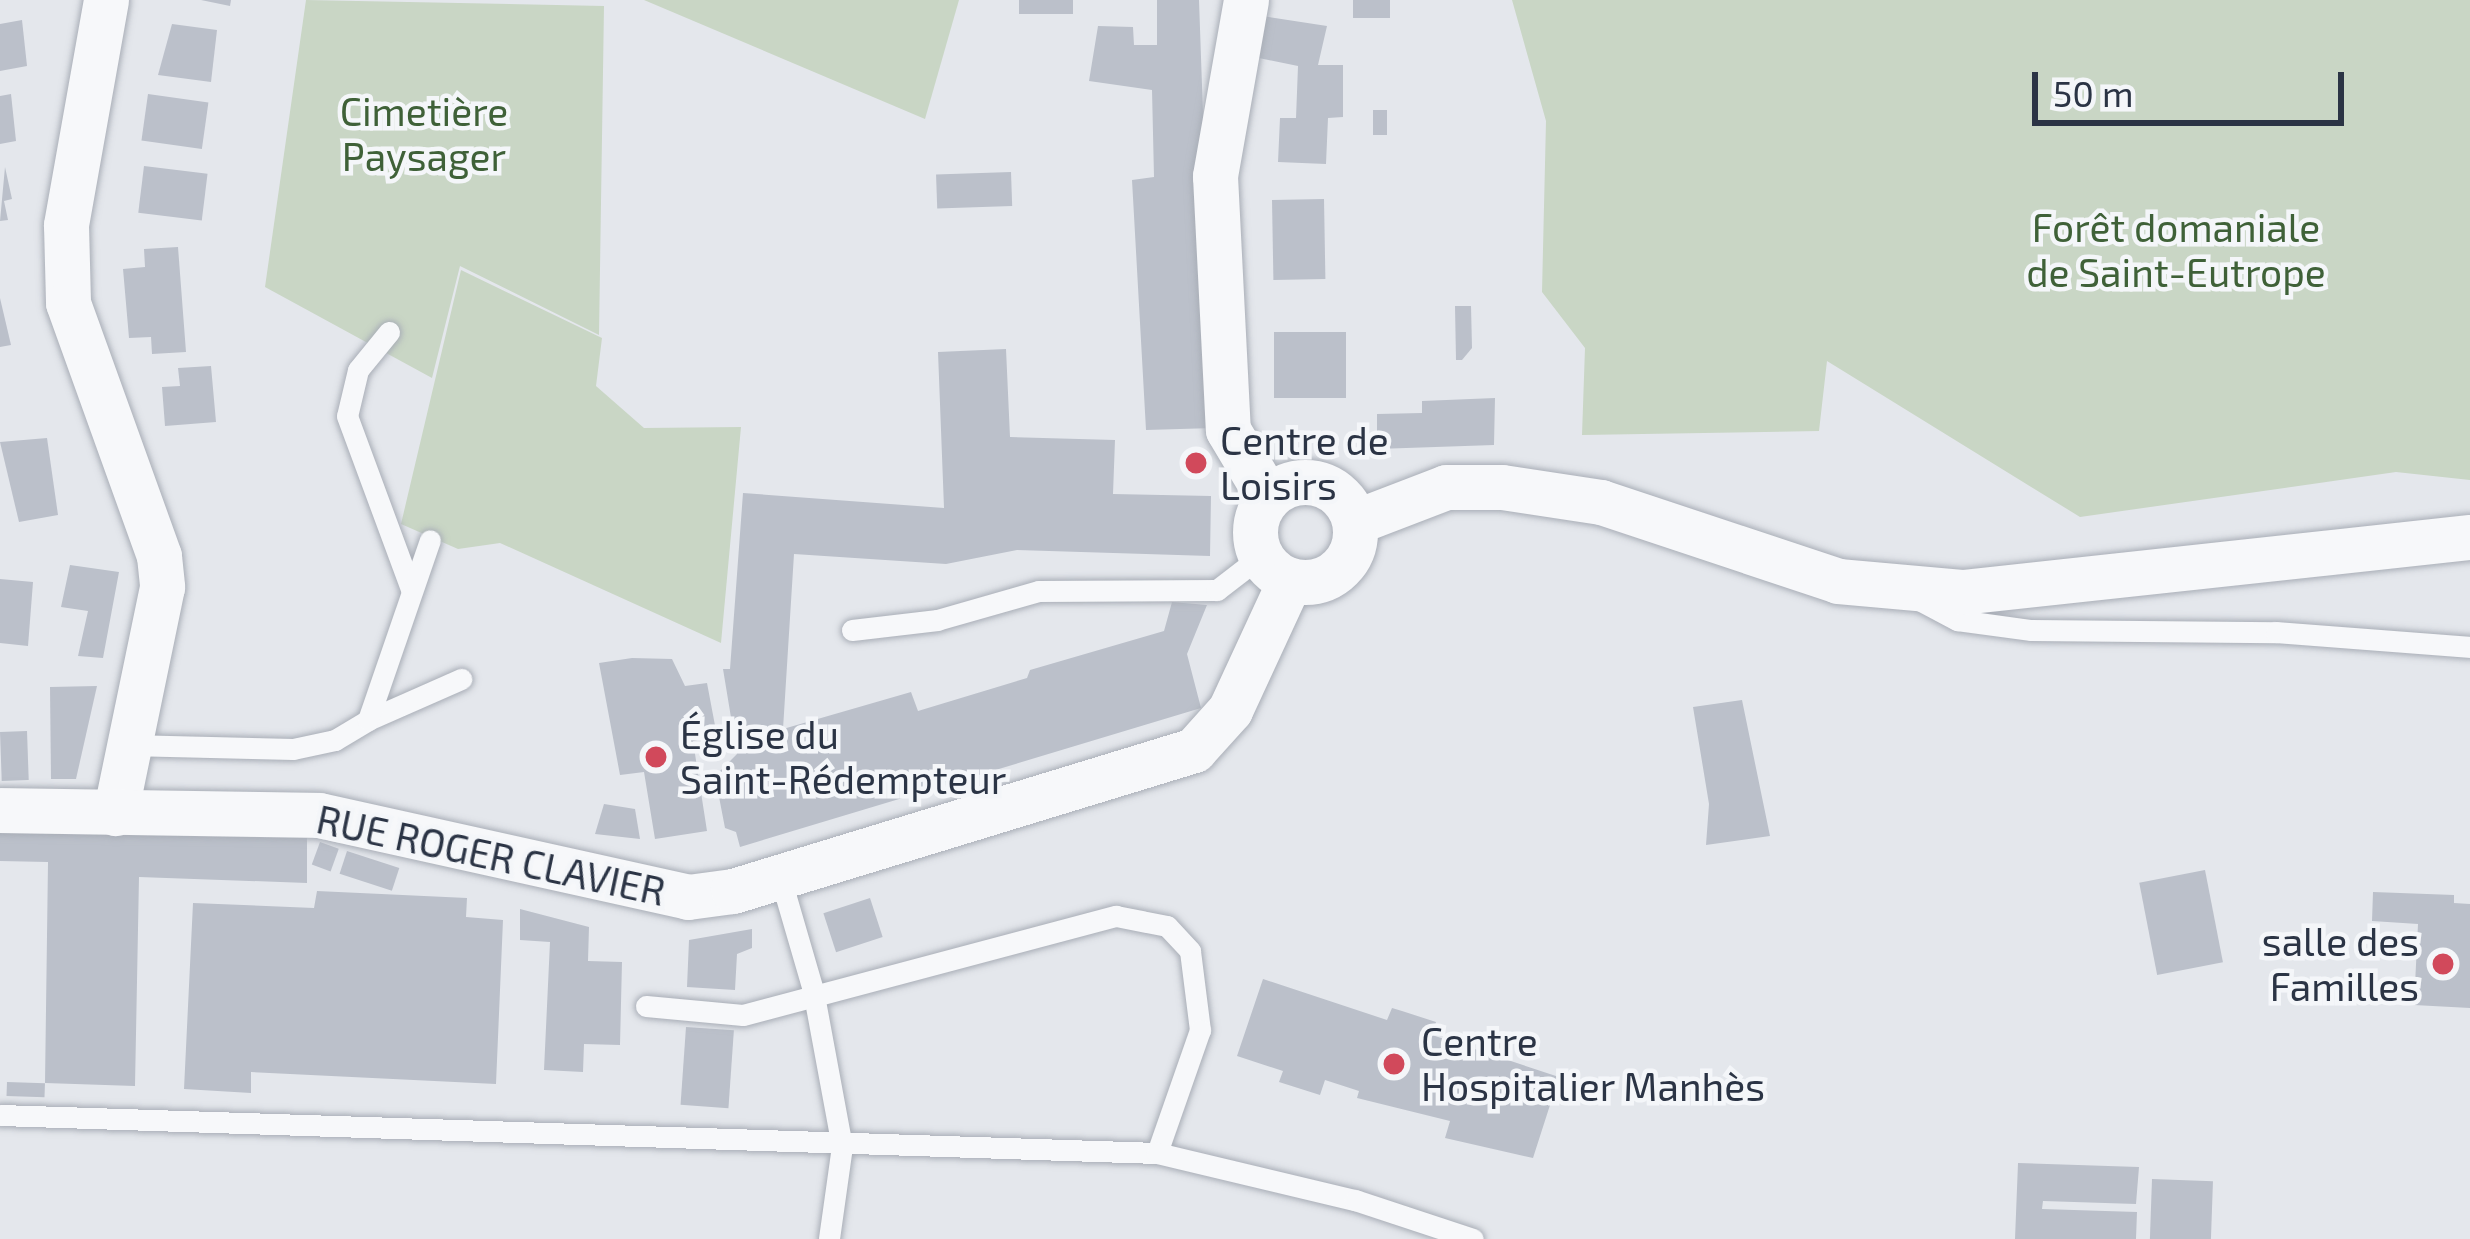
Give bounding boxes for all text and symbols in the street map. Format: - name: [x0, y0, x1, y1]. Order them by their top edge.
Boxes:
- scale bar: [2038, 48, 2350, 122]
- text: 50 m: [2053, 71, 2134, 114]
- park label: Cimetière Paysager: [340, 89, 508, 180]
- park label: Forêt domaniale de Saint-Eutrope: [2026, 205, 2326, 296]
- place label: Centre de Loisirs: [1220, 418, 1389, 509]
- marker: Centre de Loisirs: [1183, 450, 1209, 476]
- place label: Église du Saint-Rédempteur: [680, 712, 1006, 803]
- marker: Église du Saint-Rédempteur: [643, 744, 669, 770]
- street label: RUE ROGER CLAVIER: [313, 795, 669, 915]
- place label: salle des Familles: [2262, 919, 2419, 1010]
- marker: salle des Familles: [2430, 951, 2456, 977]
- place label: Centre Hospitalier Manhès: [1421, 1019, 1766, 1110]
- marker: Centre Hospitalier Manhès: [1378, 1048, 1410, 1080]

